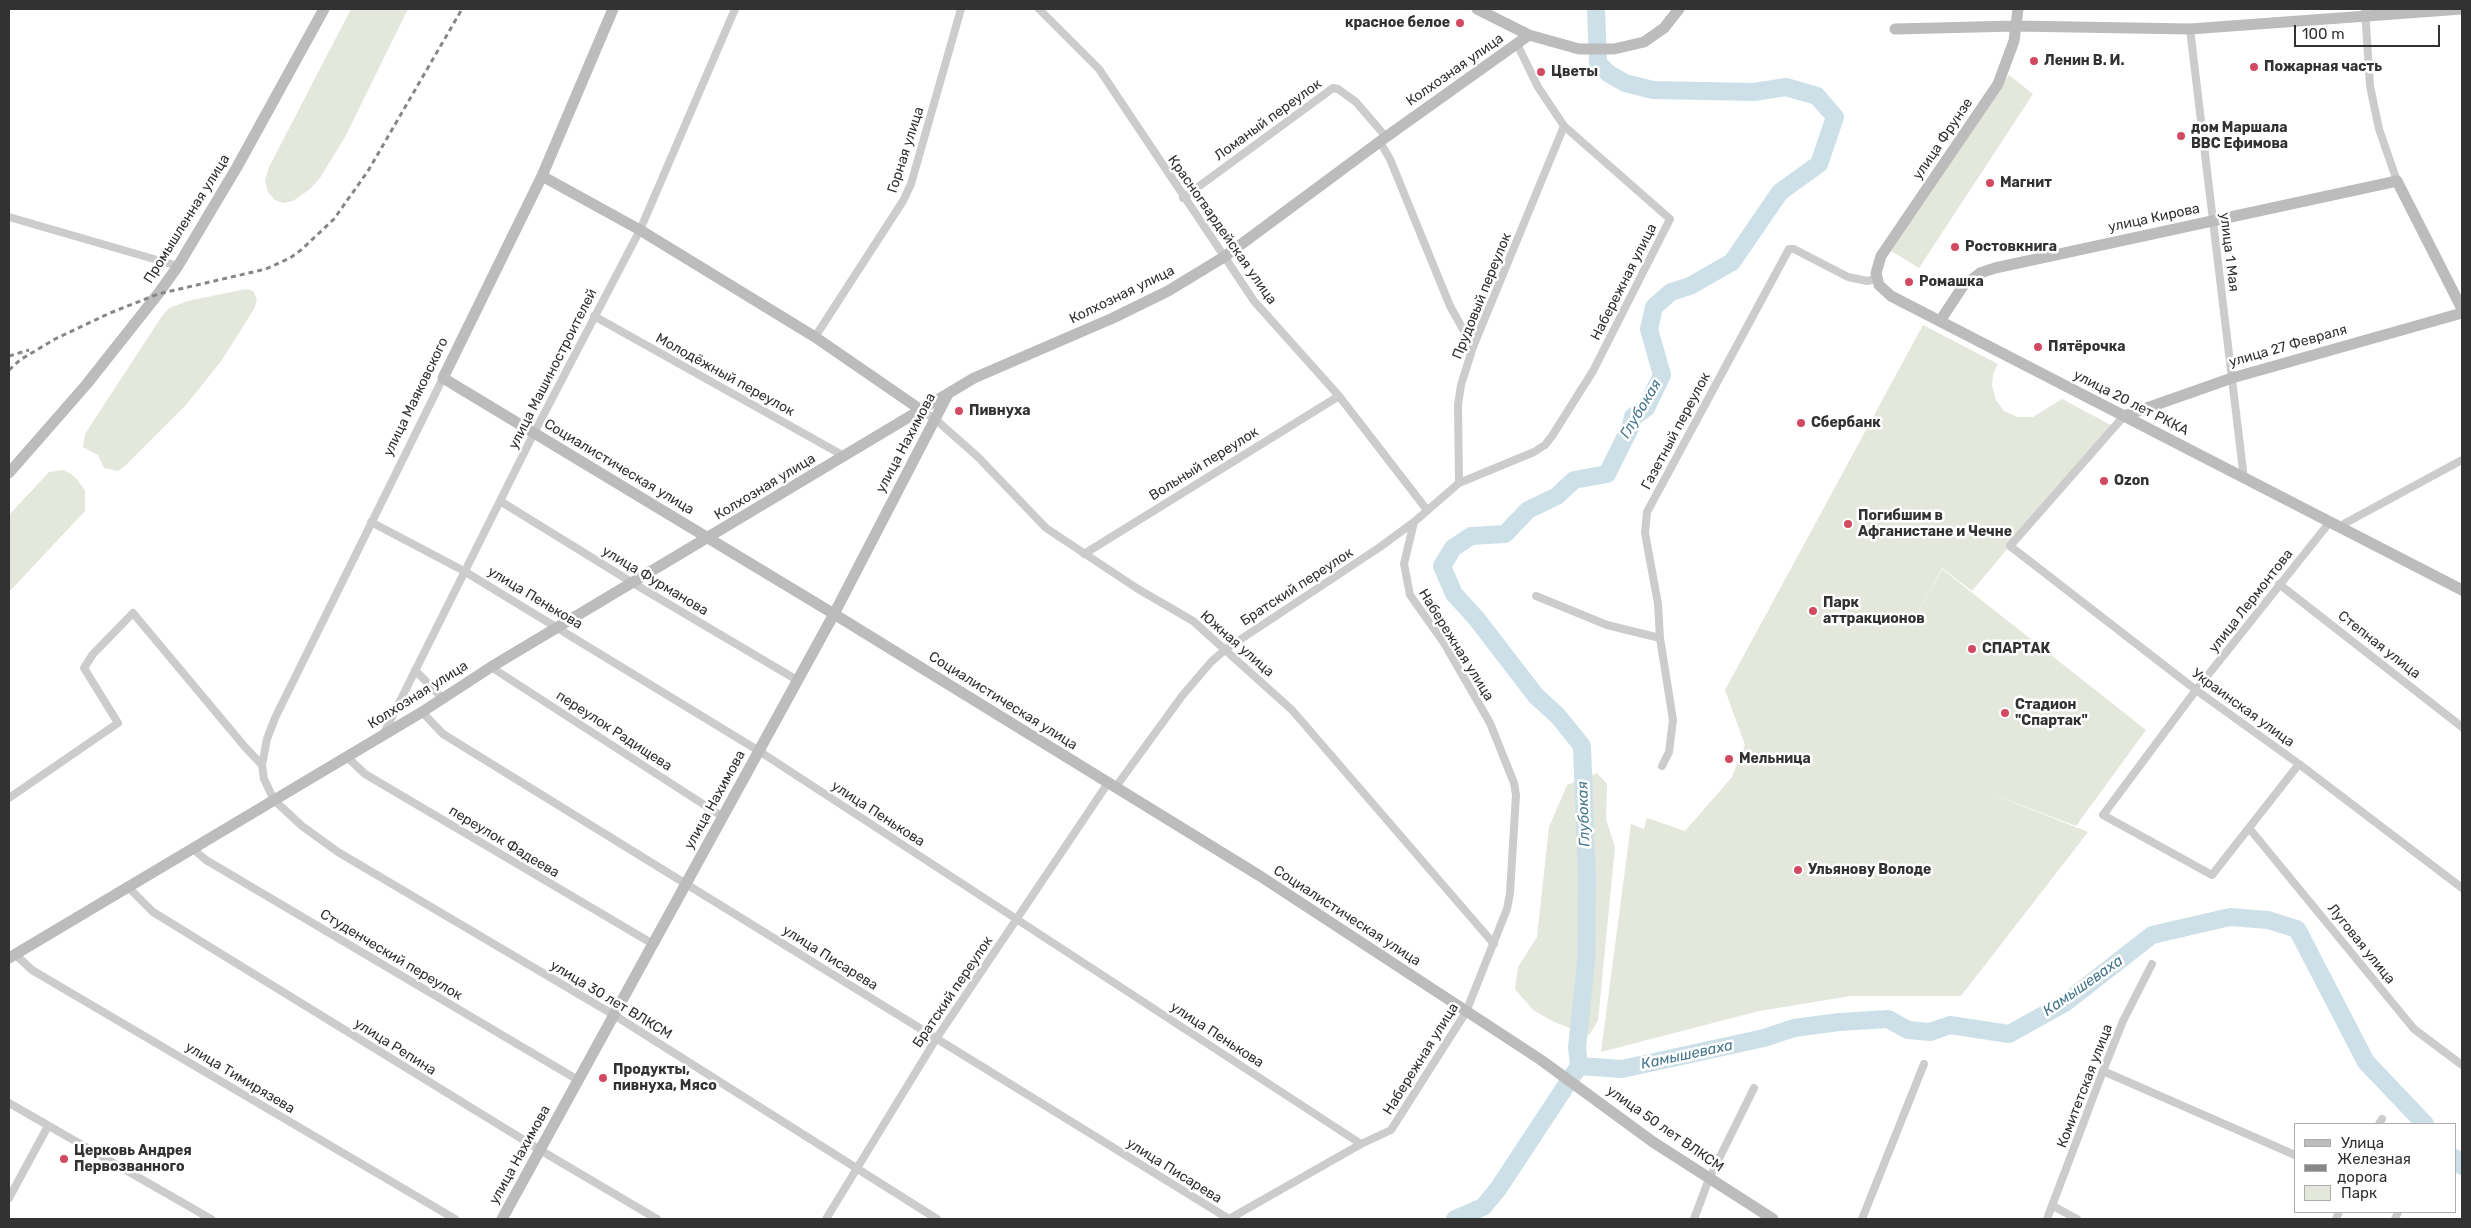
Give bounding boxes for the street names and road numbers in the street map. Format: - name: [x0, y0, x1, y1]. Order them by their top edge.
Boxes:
- street label: Колхозная улица: [1403, 30, 1507, 110]
- street label: Ломаный переулок: [1211, 75, 1325, 165]
- street label: улица Фрунзе: [1909, 95, 1977, 183]
- street label: Горная улица: [884, 105, 928, 195]
- street label: Промышленная улица: [140, 151, 234, 287]
- street label: Красногвардейская улица: [1164, 152, 1280, 308]
- street label: улица Кирова: [2107, 200, 2201, 236]
- street label: улица 1 Мая: [2216, 211, 2242, 293]
- street label: Набережная улица: [1587, 221, 1661, 343]
- street label: Прудовый переулок: [1449, 230, 1515, 362]
- street label: Колхозная улица: [1067, 262, 1177, 328]
- street label: улица Машиностроителей: [505, 286, 601, 452]
- street label: улица 27 Февраля: [2227, 321, 2349, 371]
- street label: Молодёжный переулок: [653, 330, 797, 420]
- street label: улица Маяковского: [380, 335, 452, 459]
- street label: улица 20 лет РККА: [2071, 367, 2191, 439]
- street label: Газетный переулок: [1638, 369, 1714, 493]
- street label: улица Нахимова: [873, 390, 939, 496]
- street label: Социалистическая улица: [541, 415, 697, 519]
- street label: Вольный переулок: [1146, 424, 1262, 504]
- street label: Колхозная улица: [711, 450, 819, 524]
- street label: улица Фурманова: [599, 543, 711, 619]
- street label: Братский переулок: [1238, 544, 1356, 630]
- street label: улица Лермонтова: [2205, 546, 2297, 656]
- street label: улица Пенькова: [484, 563, 586, 633]
- street label: Набережная улица: [1415, 586, 1497, 704]
- street label: Южная улица: [1197, 607, 1277, 681]
- street label: Степная улица: [2334, 608, 2424, 682]
- street label: Социалистическая улица: [926, 648, 1080, 754]
- street label: Колхозная улица: [365, 657, 471, 733]
- street label: Украинская улица: [2188, 665, 2298, 751]
- street label: переулок Радищева: [553, 687, 675, 775]
- street label: улица Нахимова: [681, 748, 749, 852]
- street label: улица Пенькова: [828, 778, 928, 850]
- street label: переулок Фадеева: [446, 802, 562, 882]
- street label: Социалистическая улица: [1270, 862, 1424, 970]
- street label: Луговая улица: [2324, 900, 2398, 988]
- street label: Студенческий переулок: [317, 906, 465, 1004]
- street label: улица Писарева: [779, 922, 881, 994]
- street label: Братский переулок: [909, 933, 997, 1051]
- street label: улица 30 лет ВЛКСМ: [547, 957, 675, 1043]
- street label: улица Пенькова: [1167, 999, 1267, 1071]
- street label: Набережная улица: [1380, 1000, 1462, 1118]
- street label: улица Репина: [351, 1015, 439, 1079]
- street label: Комитетская улица: [2054, 1022, 2116, 1150]
- street label: улица Тимирязева: [182, 1039, 298, 1117]
- street label: улица 50 лет ВЛКСМ: [1603, 1082, 1727, 1176]
- street label: улица Нахимова: [486, 1103, 554, 1207]
- street label: улица Писарева: [1123, 1135, 1225, 1207]

